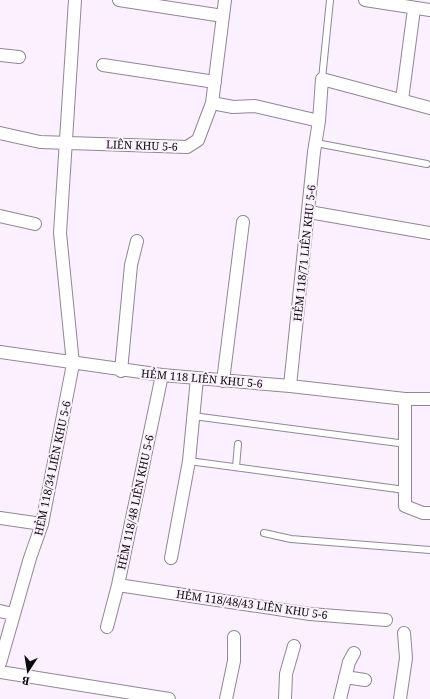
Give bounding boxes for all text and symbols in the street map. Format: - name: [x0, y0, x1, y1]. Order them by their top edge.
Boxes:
- street label: LIÊN KHU 5-6: [106, 136, 178, 154]
- street label: HẺM 118/71 LIÊN KHU 5-6: [289, 184, 319, 322]
- street label: HẺM 118 LIÊN KHU 5-6: [141, 365, 263, 391]
- street label: HẺM 118/34 LIÊN KHU 5-6: [30, 399, 74, 537]
- street label: HẺM 118/48 LIÊN KHU 5-6: [113, 433, 157, 571]
- street label: HẺM 118/48/43 LIÊN KHU 5-6: [175, 586, 329, 622]
- north arrow: [8, 651, 48, 691]
- text: B: [21, 673, 31, 689]

